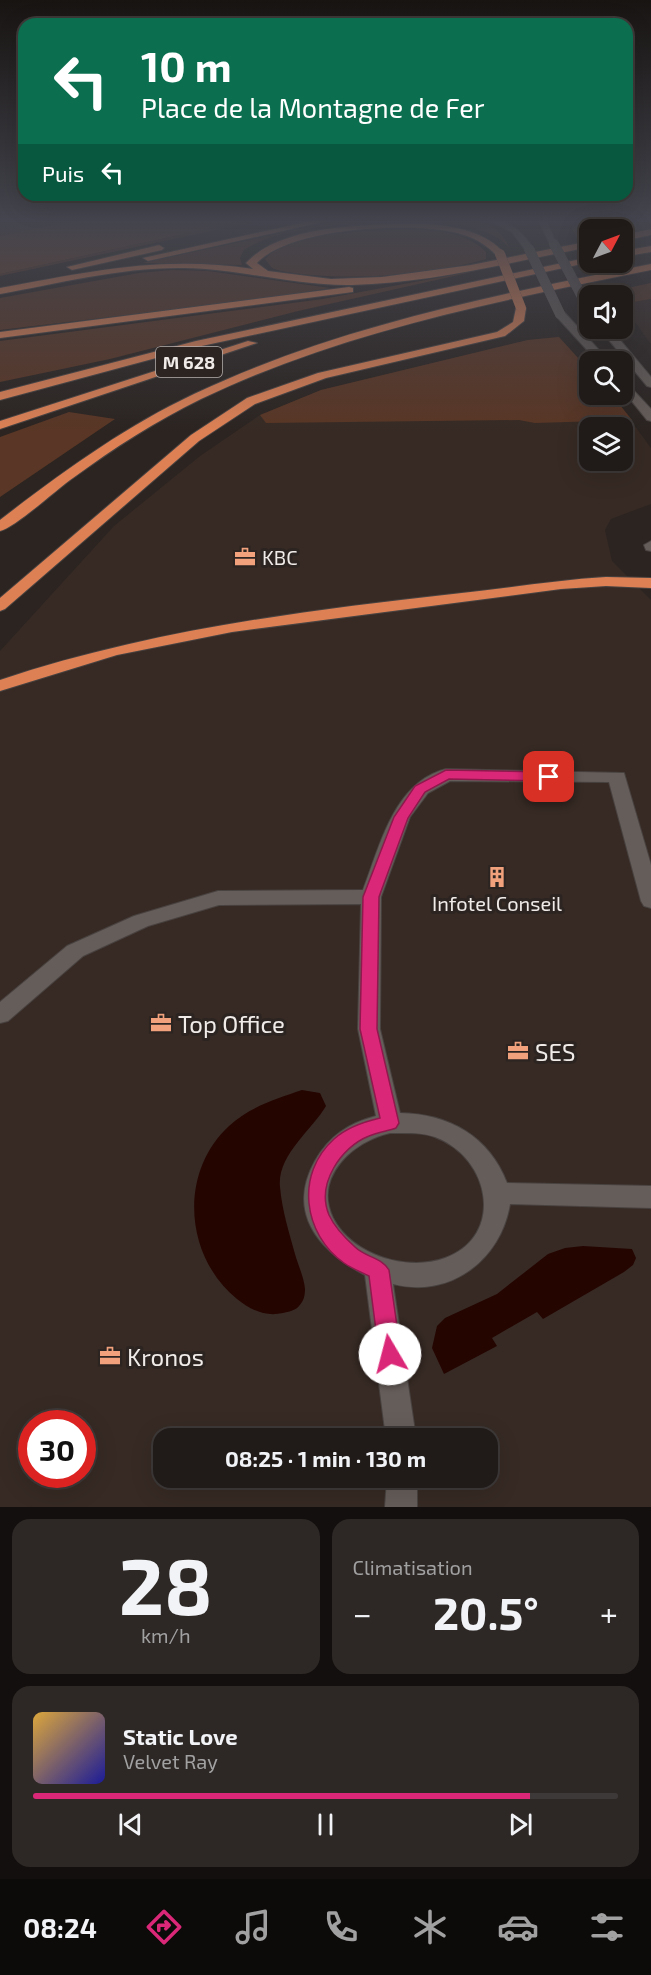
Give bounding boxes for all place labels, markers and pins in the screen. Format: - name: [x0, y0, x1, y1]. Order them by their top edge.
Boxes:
- office icon: KBC: [233, 545, 257, 569]
- place label: KBC: [262, 545, 298, 569]
- pin: [523, 751, 574, 802]
- building icon: Infotel Conseil: [485, 865, 509, 889]
- place label: Infotel Conseil: [432, 891, 562, 915]
- place label: Top Office: [178, 1009, 285, 1038]
- office icon: Top Office: [149, 1011, 173, 1035]
- place label: SES: [535, 1037, 575, 1066]
- office icon: SES: [506, 1039, 530, 1063]
- place label: Kronos: [127, 1342, 204, 1371]
- office icon: Kronos: [98, 1344, 122, 1368]

